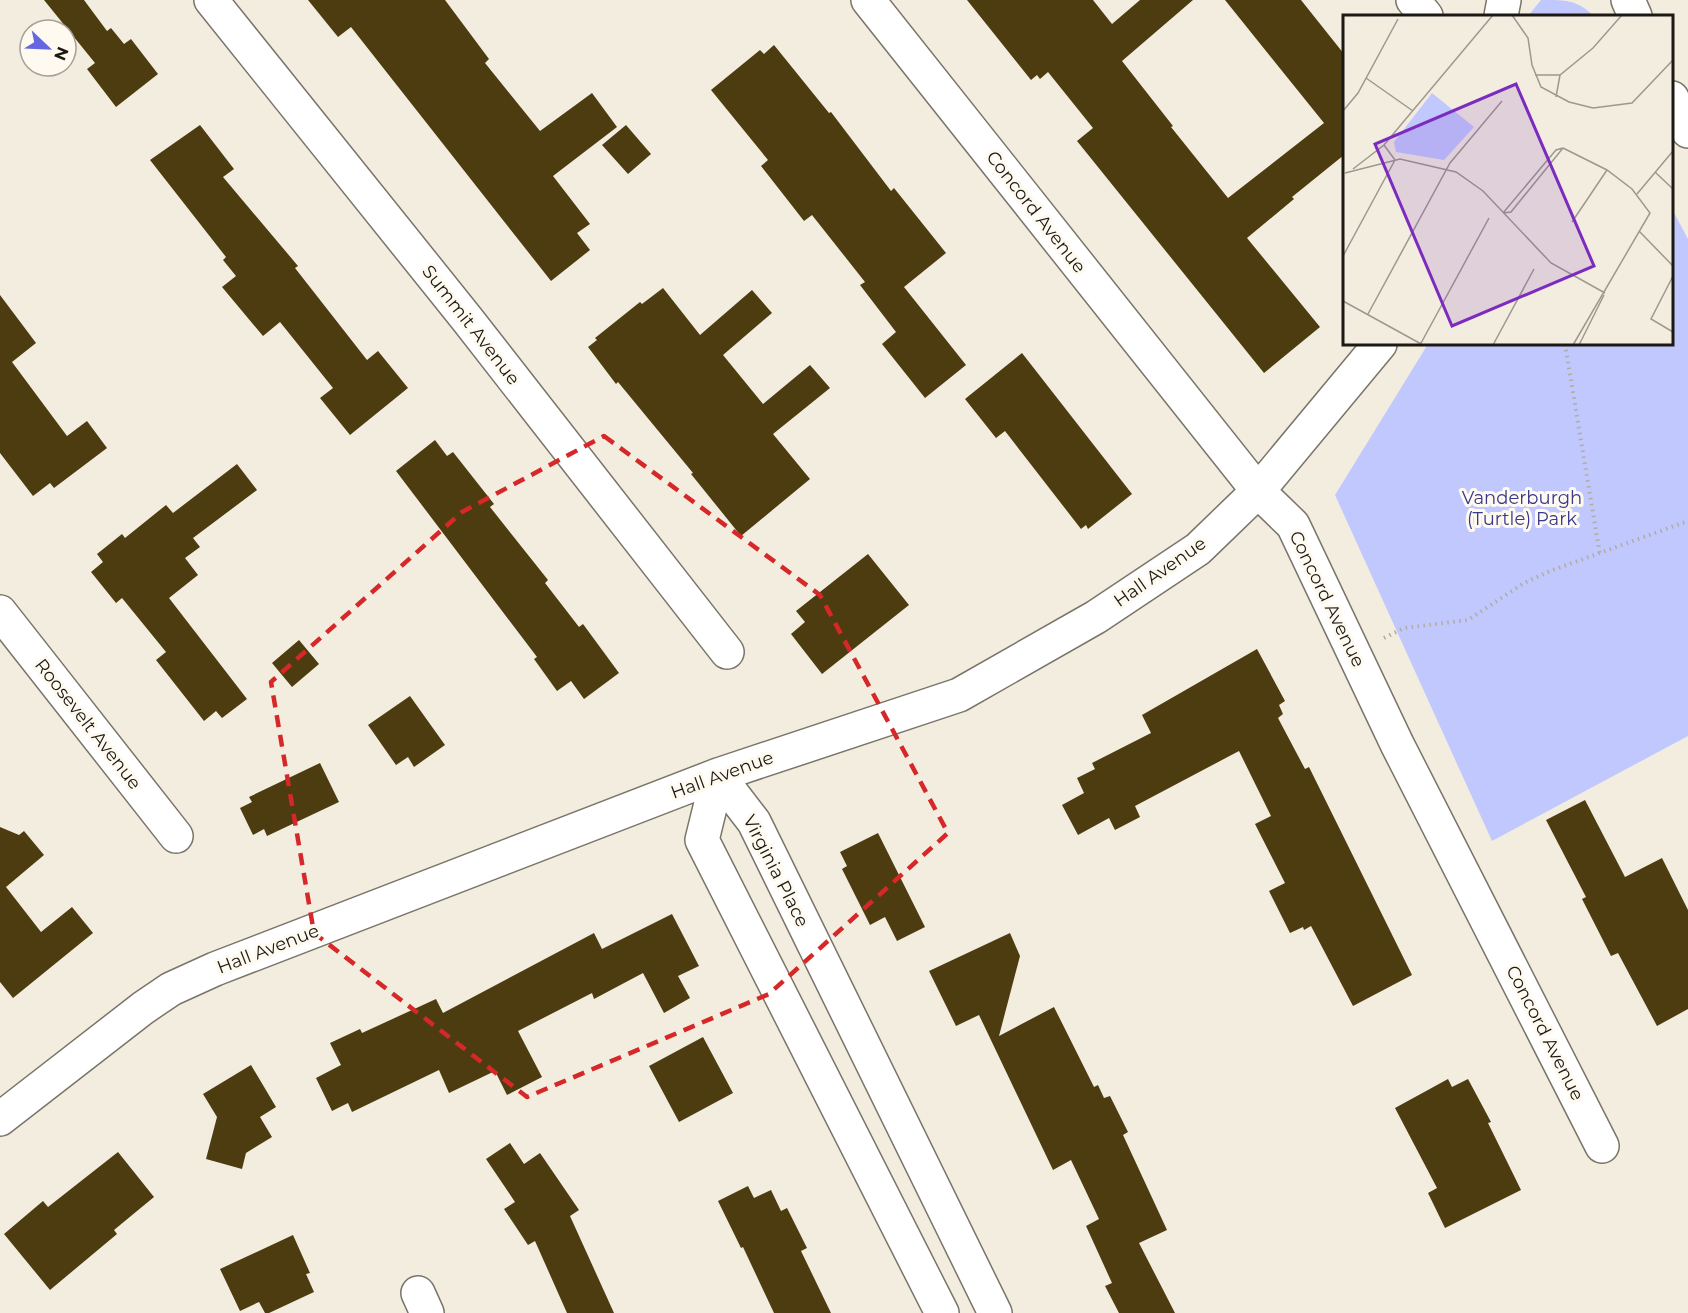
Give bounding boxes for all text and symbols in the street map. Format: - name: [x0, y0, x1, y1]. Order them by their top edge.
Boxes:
- inset map: [1343, 15, 1673, 345]
- north arrow: [18, 18, 78, 78]
- text: N: [50, 44, 73, 63]
- street label: Concord Avenue: [981, 147, 1091, 278]
- street label: Summit Avenue: [417, 261, 525, 389]
- park label: Vanderburgh (Turtle) Park: [1462, 487, 1582, 530]
- street label: Concord Avenue: [1284, 527, 1370, 671]
- street label: Hall Avenue: [1110, 532, 1210, 612]
- street label: Roosevelt Avenue: [30, 654, 146, 794]
- street label: Hall Avenue: [668, 746, 776, 804]
- street label: Virginia Place: [738, 811, 814, 931]
- street label: Hall Avenue: [214, 919, 322, 979]
- street label: Concord Avenue: [1501, 962, 1589, 1104]

